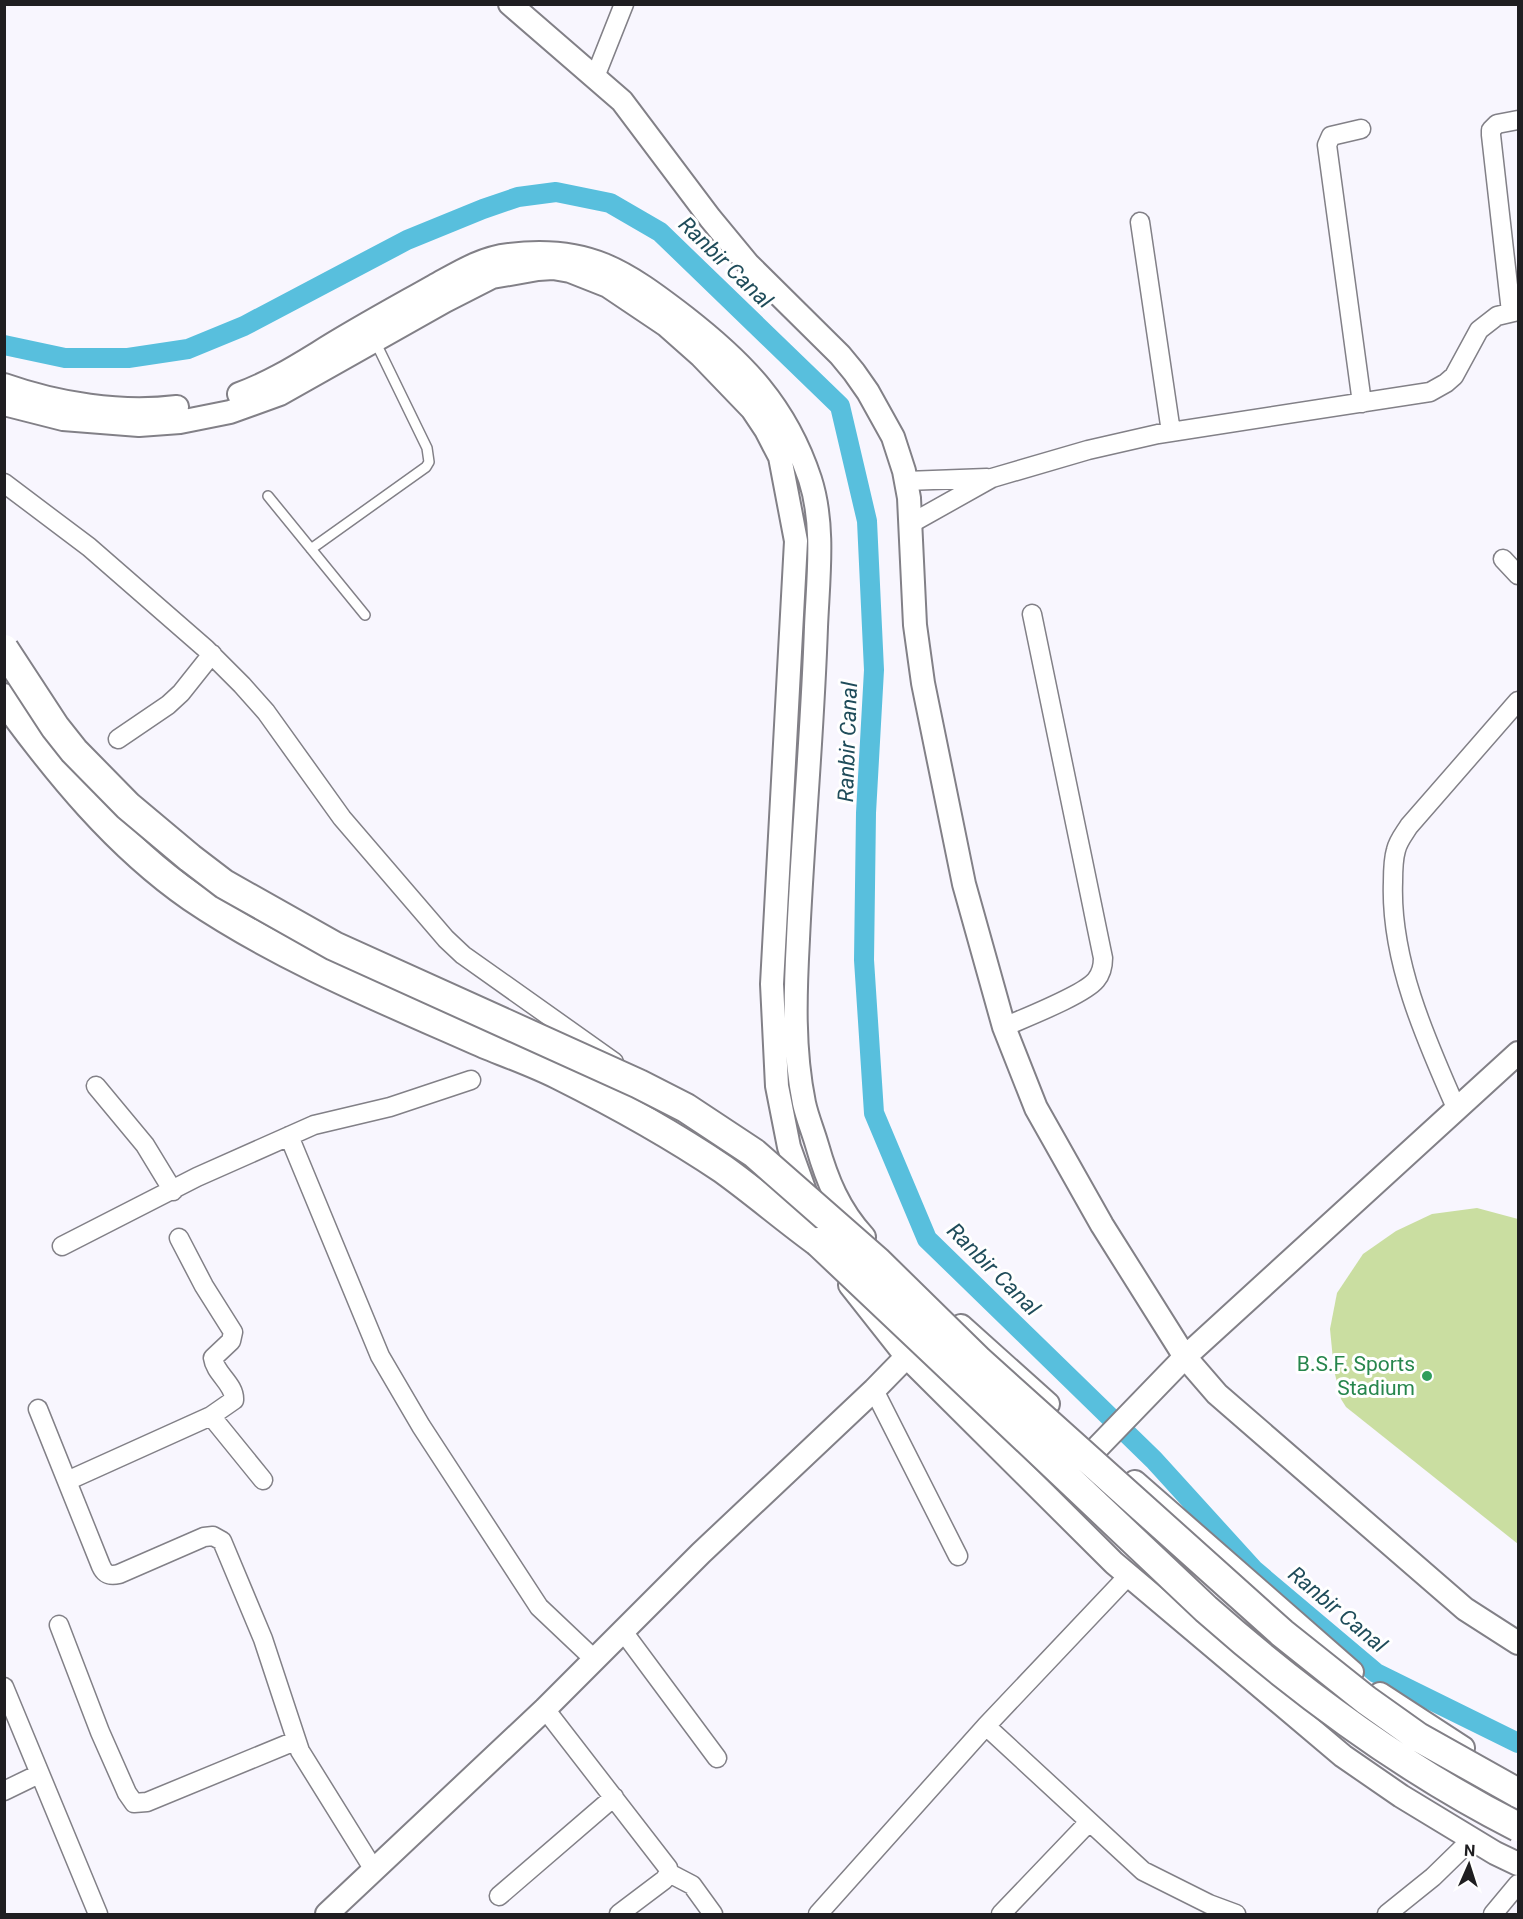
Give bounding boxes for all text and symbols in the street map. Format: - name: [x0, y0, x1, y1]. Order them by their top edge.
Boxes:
- water label: Ranbir Canal: [674, 212, 778, 314]
- water label: Ranbir Canal: [833, 681, 862, 803]
- water label: Ranbir Canal: [942, 1218, 1046, 1321]
- place label: B.S.F. Sports Stadium: [1297, 1352, 1415, 1400]
- marker: B.S.F. Sports Stadium: [1420, 1369, 1434, 1383]
- water label: Ranbir Canal: [1284, 1561, 1392, 1658]
- north arrow: [1439, 1835, 1499, 1895]
- text: N: [1464, 1841, 1476, 1860]

